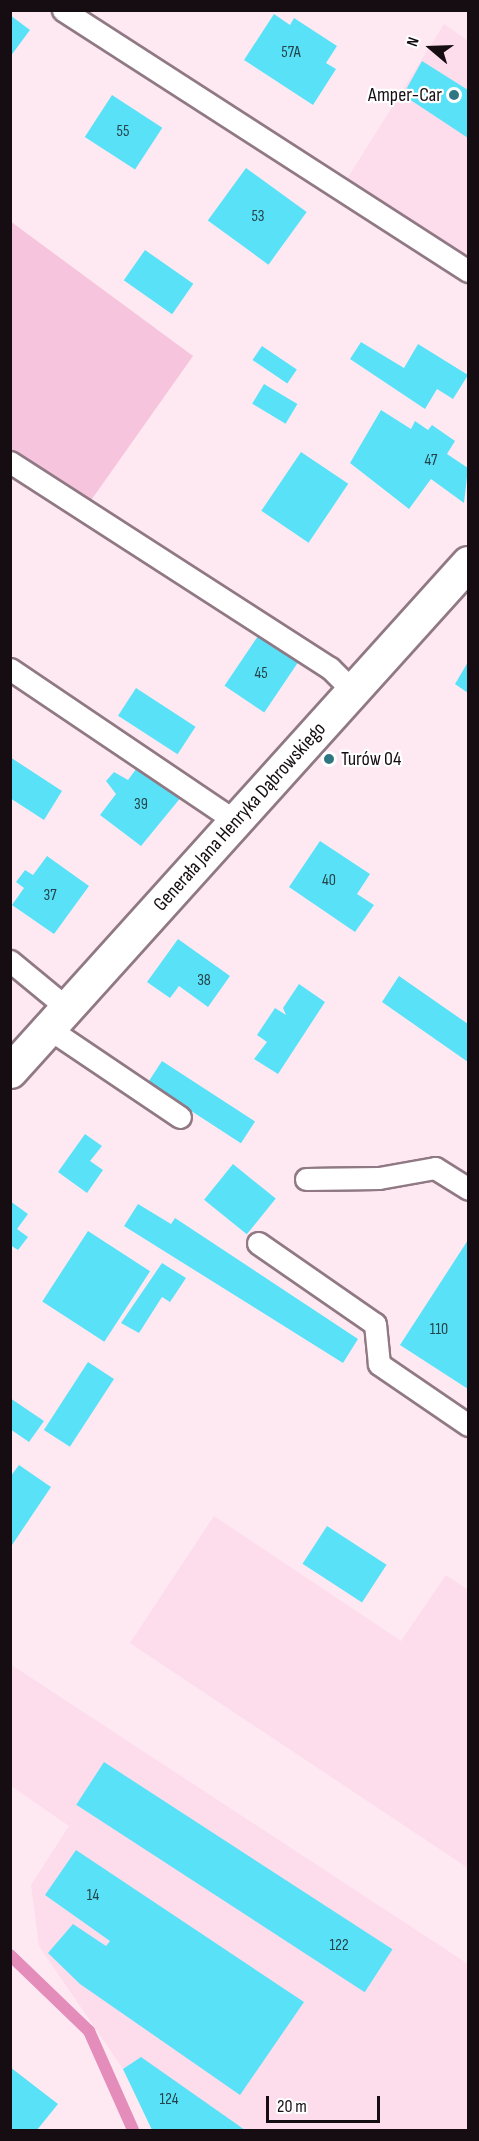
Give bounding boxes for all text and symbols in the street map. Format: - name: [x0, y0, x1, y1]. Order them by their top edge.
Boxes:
- north arrow: [401, 18, 461, 78]
- text: N: [403, 35, 424, 49]
- house number: 57A: [281, 43, 301, 63]
- place label: Amper-Car: [368, 83, 442, 107]
- marker: Amper-Car: [447, 88, 461, 102]
- house number: 55: [117, 122, 129, 142]
- house number: 53: [251, 207, 265, 227]
- house number: 47: [425, 451, 437, 471]
- house number: 45: [254, 664, 268, 684]
- street label: Generała Jana Henryka Dąbrowskiego: [149, 718, 331, 916]
- place label: Turów 04: [341, 747, 401, 771]
- marker: Turów 04: [322, 752, 336, 766]
- house number: 39: [134, 795, 148, 815]
- house number: 40: [322, 871, 336, 891]
- house number: 37: [43, 886, 57, 906]
- house number: 38: [197, 971, 211, 991]
- house number: 110: [430, 1320, 448, 1340]
- house number: 14: [87, 1886, 99, 1906]
- house number: 122: [330, 1936, 348, 1956]
- scale bar: [269, 2084, 383, 2122]
- house number: 124: [160, 2090, 178, 2110]
- text: 20 m: [277, 2096, 307, 2117]

